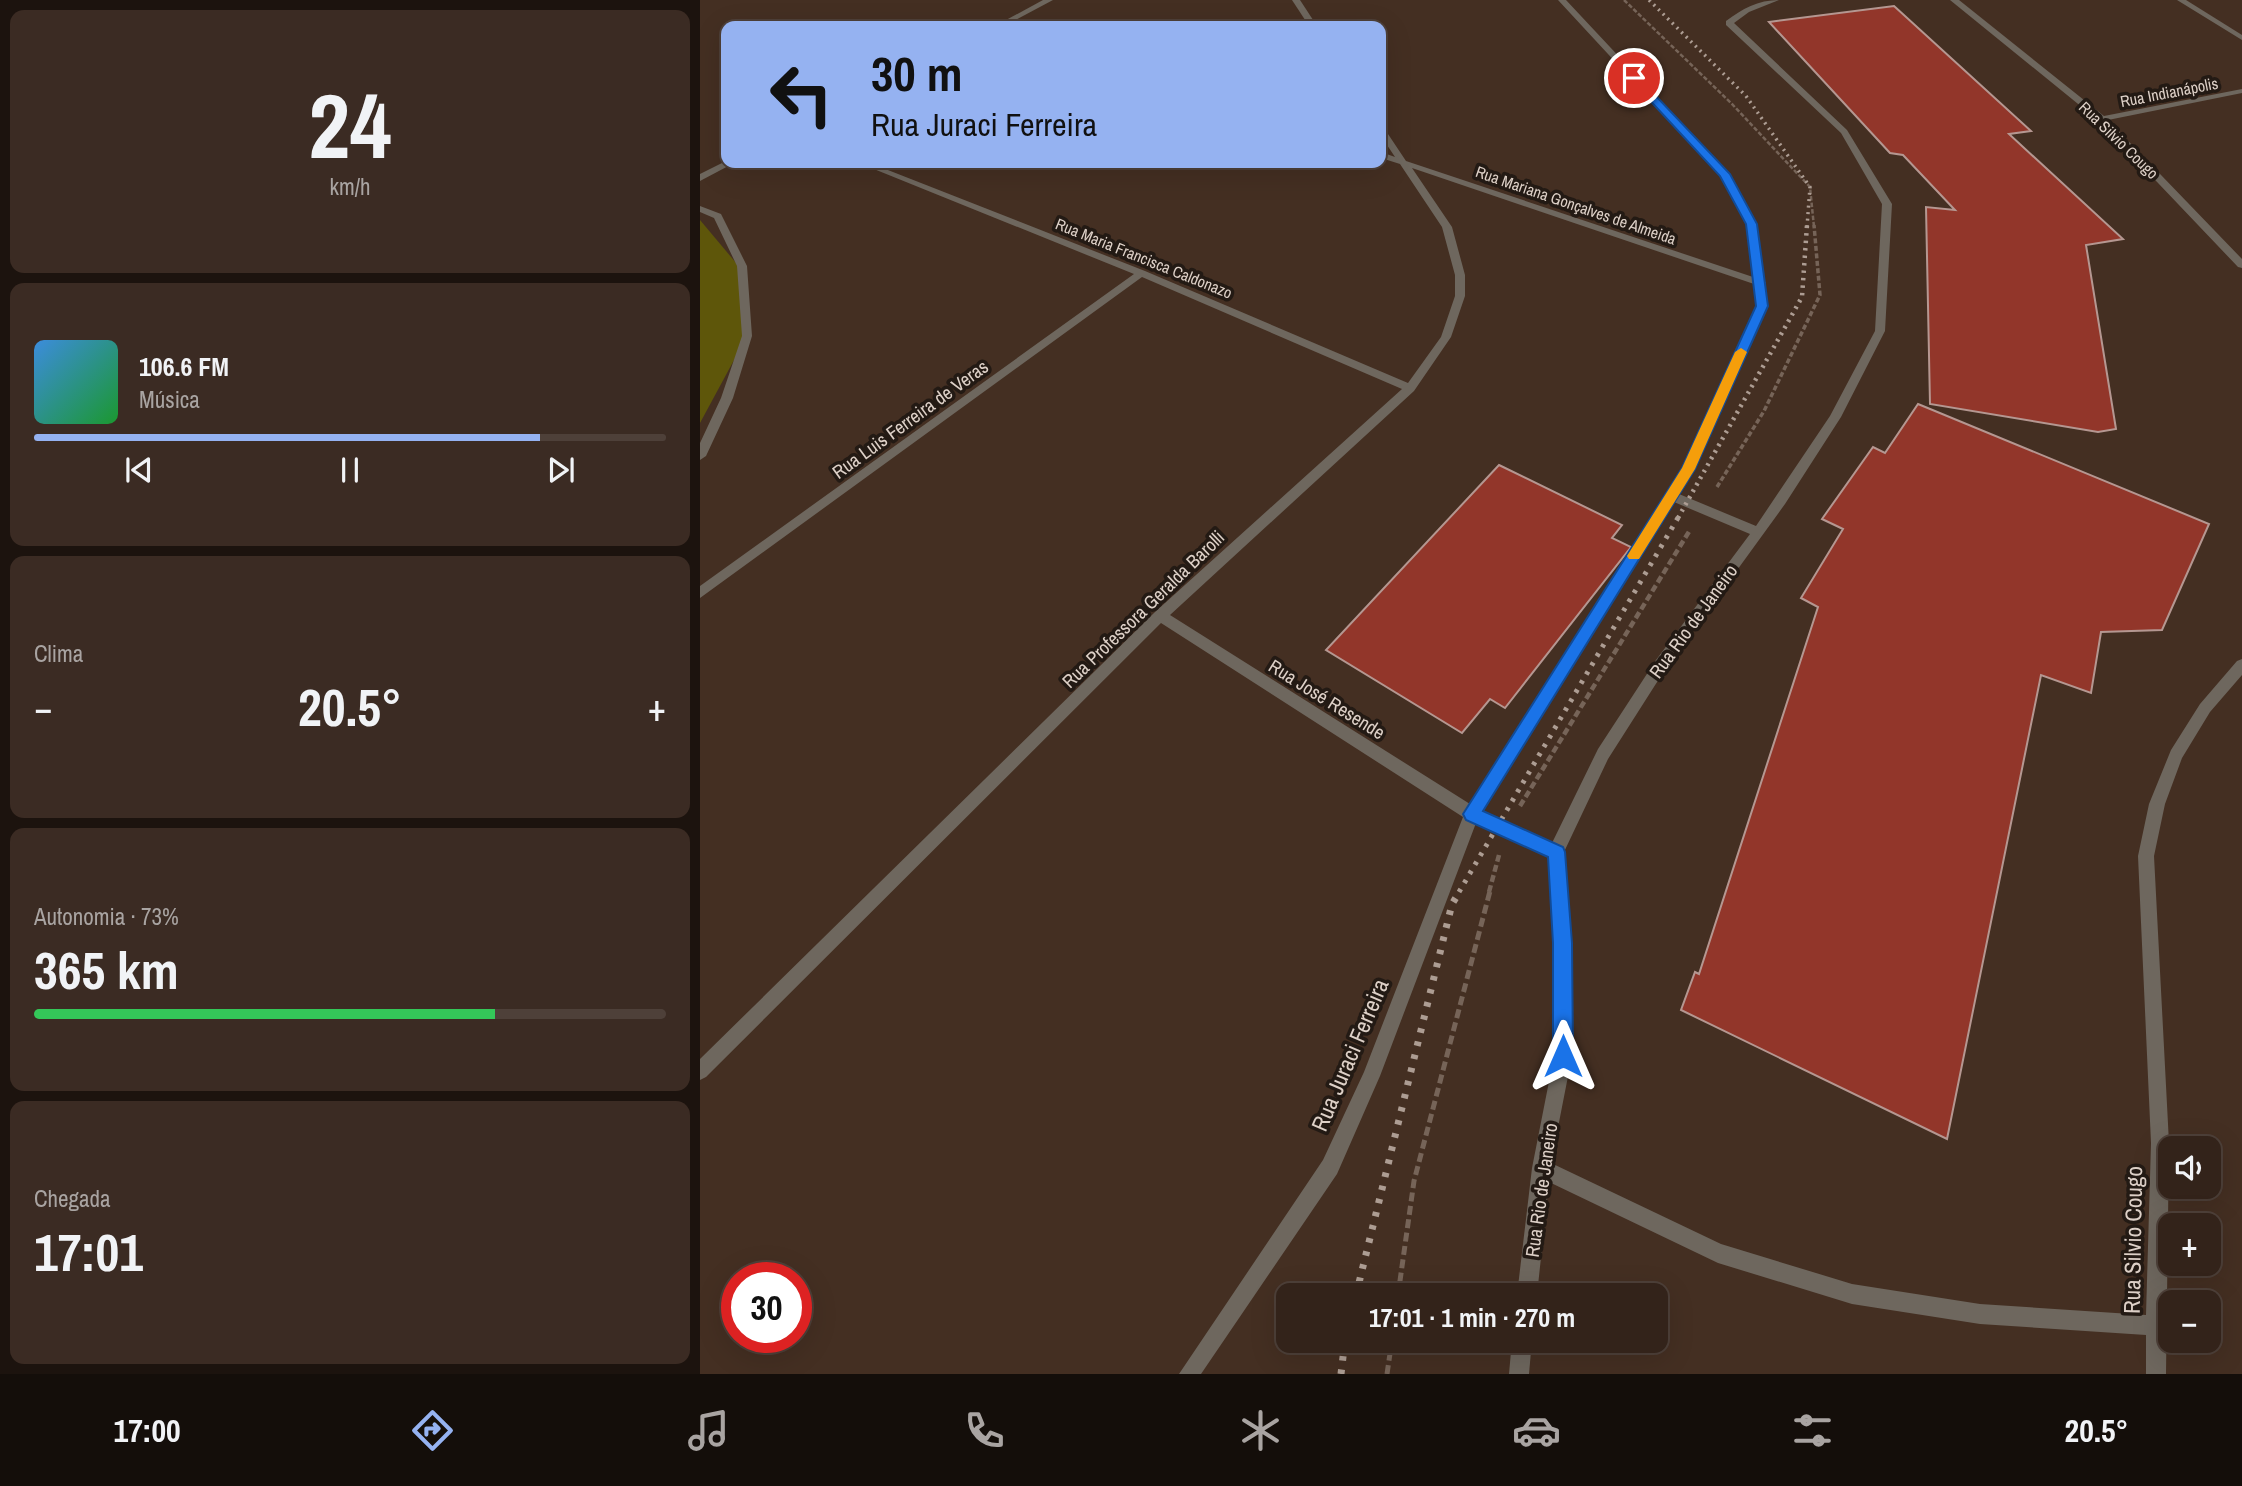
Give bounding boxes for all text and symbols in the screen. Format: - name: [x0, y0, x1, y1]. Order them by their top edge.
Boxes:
- text: 30 m: [871, 40, 963, 106]
- pin: [1604, 48, 1664, 108]
- icon: left: [756, 49, 847, 140]
- icon: arrive: [1615, 59, 1653, 97]
- text: 24: [309, 64, 392, 186]
- street label: Rua Indianápolis: [2118, 72, 2220, 112]
- street label: Rua Silvio Cougo: [2074, 96, 2164, 184]
- text: Rua Juraci Ferreira: [871, 103, 1097, 146]
- street label: Rua Mariana Gonçalves de Almeida: [1473, 160, 1680, 250]
- text: km/h: [330, 171, 370, 202]
- street label: Rua Maria Francisca Caldonazo: [1052, 212, 1236, 304]
- text: 106.6 FM: [139, 349, 229, 384]
- street label: Rua Luis Ferreira de Veras: [827, 353, 994, 485]
- text: Música: [139, 384, 200, 415]
- icon: previous: [120, 451, 158, 489]
- icon: pause: [331, 451, 369, 489]
- icon: next: [542, 451, 580, 489]
- street label: Rua Professora Geralda Barolli: [1056, 524, 1230, 694]
- street label: Rua Rio de Janeiro: [1643, 559, 1743, 683]
- text: Clima: [34, 638, 83, 669]
- street label: Rua José Resende: [1264, 653, 1390, 745]
- text: 20.5°: [298, 672, 402, 742]
- text: −: [34, 682, 52, 733]
- text: +: [648, 682, 666, 733]
- text: Autonomia · 73%: [34, 901, 179, 932]
- text: 365 km: [34, 935, 179, 1005]
- street label: Rua Juraci Ferreira: [1304, 973, 1396, 1136]
- position arrow: [1526, 1019, 1600, 1093]
- street label: Rua Rio de Janeiro: [1519, 1121, 1563, 1259]
- map controls: [2158, 1136, 2221, 1353]
- button: sound: [2158, 1136, 2221, 1199]
- street label: Rua Silvio Cougo: [2116, 1166, 2149, 1314]
- text: Chegada: [34, 1183, 111, 1214]
- button: +: [2158, 1213, 2221, 1276]
- text: 17:01: [34, 1217, 143, 1287]
- speed limit sign: 30: [721, 1262, 812, 1353]
- button: −: [2158, 1290, 2221, 1353]
- text: 17:01 · 1 min · 270 m: [1369, 1300, 1575, 1335]
- icon: directions: [408, 1406, 457, 1455]
- icon: music: [684, 1406, 733, 1455]
- icon: phone: [960, 1406, 1009, 1455]
- icon: climate: [1236, 1406, 1285, 1455]
- icon: car: [1512, 1406, 1561, 1455]
- icon: filters: [1788, 1406, 1837, 1455]
- text: 17:00: [114, 1409, 181, 1452]
- text: 20.5°: [2065, 1409, 2128, 1452]

